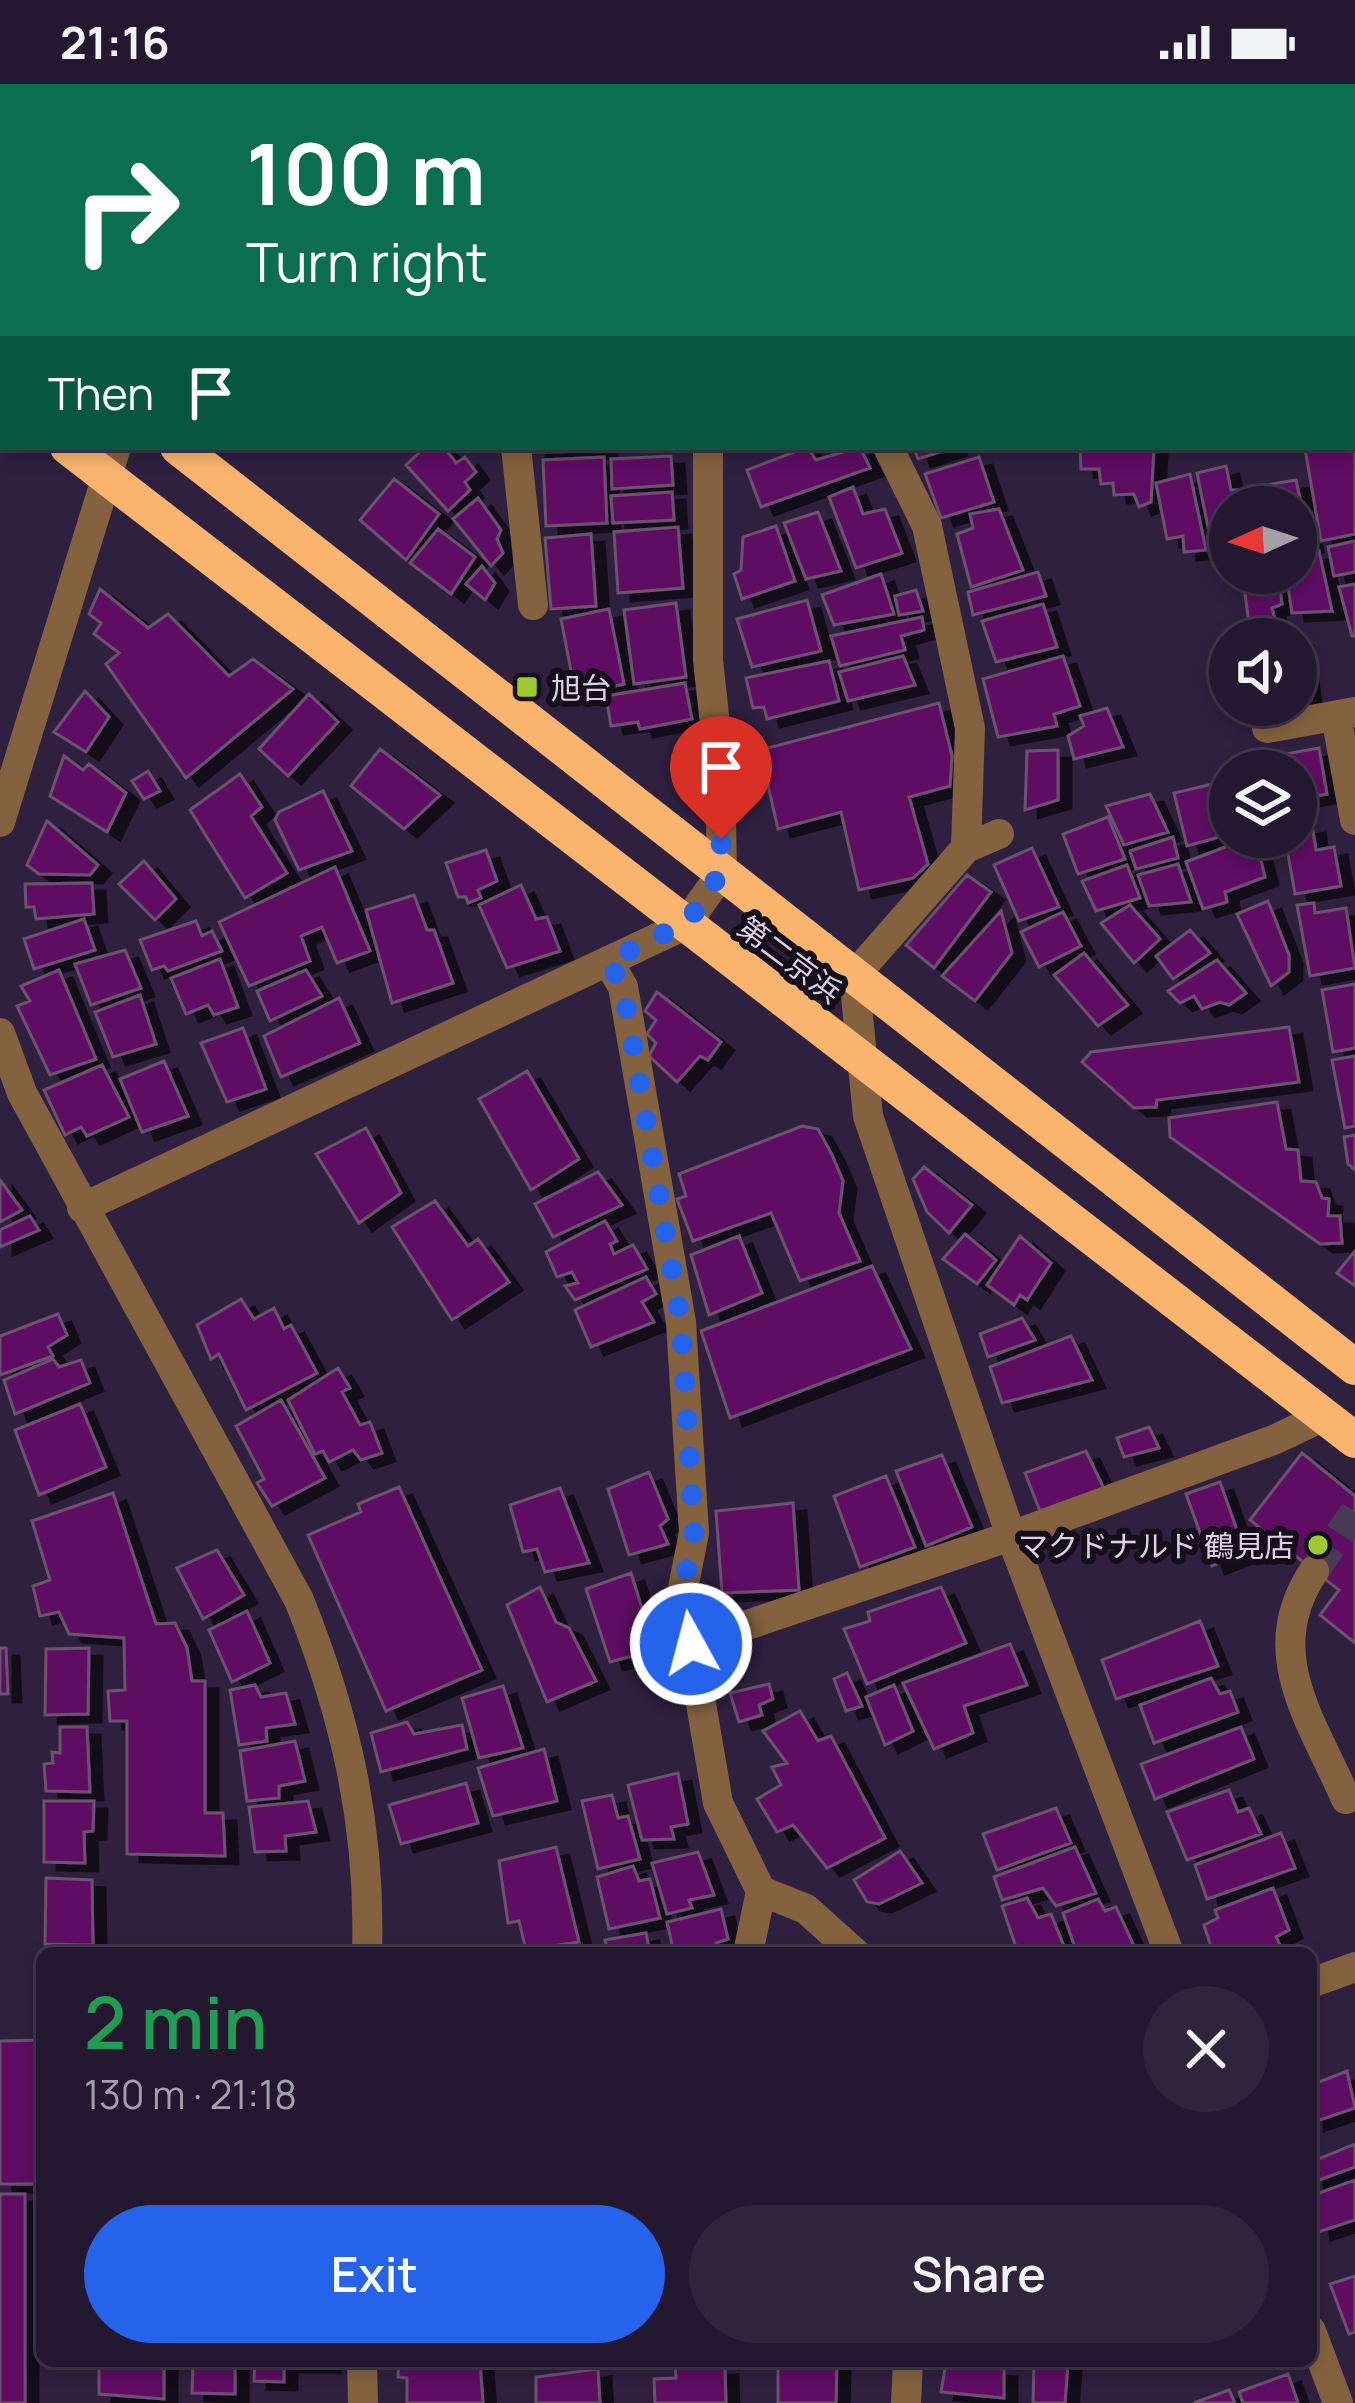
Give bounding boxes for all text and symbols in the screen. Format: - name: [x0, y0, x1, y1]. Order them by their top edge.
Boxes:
- text: 21:16: [60, 11, 170, 73]
- text: 100 m: [246, 115, 486, 230]
- icon: right: [48, 132, 204, 288]
- text: Turn right: [246, 224, 488, 298]
- icon: arrive: [178, 360, 244, 426]
- text: Then: [48, 362, 154, 424]
- north arrow: [1209, 486, 1317, 594]
- map controls: [1209, 486, 1317, 858]
- button: sound: [1209, 618, 1317, 726]
- place label: 旭台: [551, 667, 611, 708]
- marker: 旭台: [514, 674, 540, 700]
- pin: [670, 716, 772, 839]
- icon: arrive: [688, 734, 754, 800]
- button: layers: [1209, 750, 1317, 858]
- street label: 第二京浜: [730, 907, 850, 1011]
- place label: マクドナルド 鶴見店: [1018, 1525, 1294, 1566]
- marker: マクドナルド 鶴見店: [1305, 1532, 1331, 1558]
- position arrow: [628, 1581, 754, 1707]
- text: 2 min: [84, 1972, 268, 2071]
- button: close: [1143, 1986, 1269, 2112]
- text: 130 m · 21:18: [84, 2067, 297, 2121]
- button: Exit: [84, 2205, 665, 2343]
- button: Share: [689, 2205, 1269, 2343]

